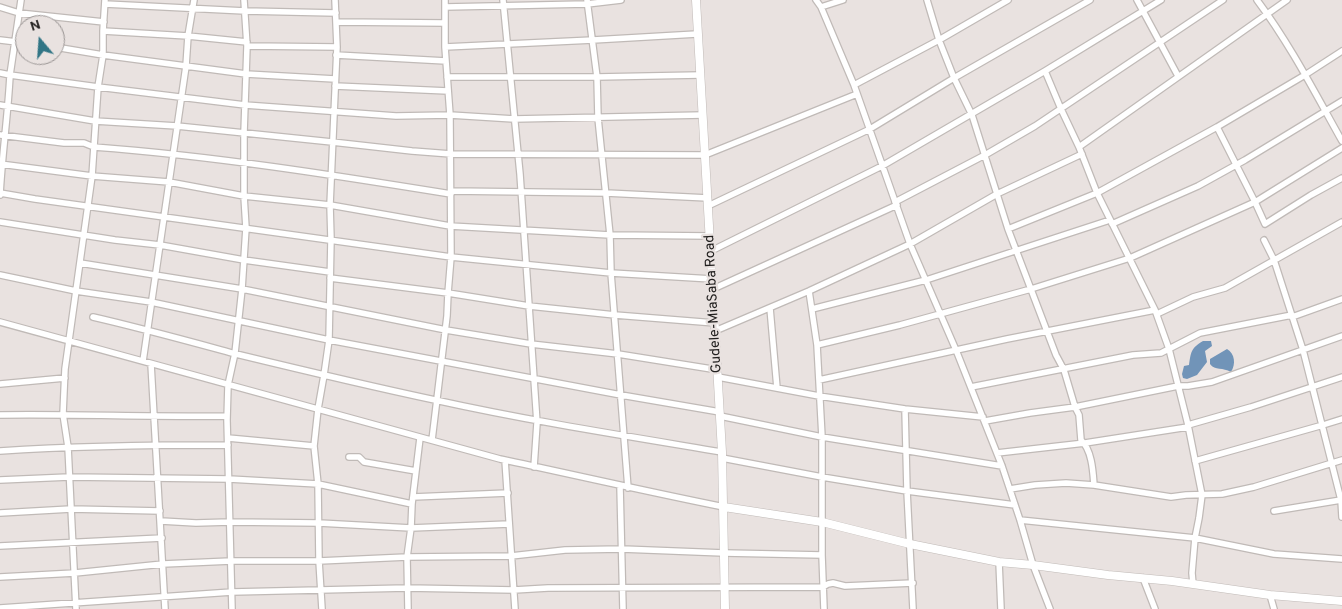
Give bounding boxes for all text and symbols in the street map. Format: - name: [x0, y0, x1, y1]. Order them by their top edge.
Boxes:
- north arrow: [15, 15, 65, 65]
- text: N: [28, 17, 43, 36]
- street label: Gudele-MiaSaba Road: [702, 234, 726, 374]

